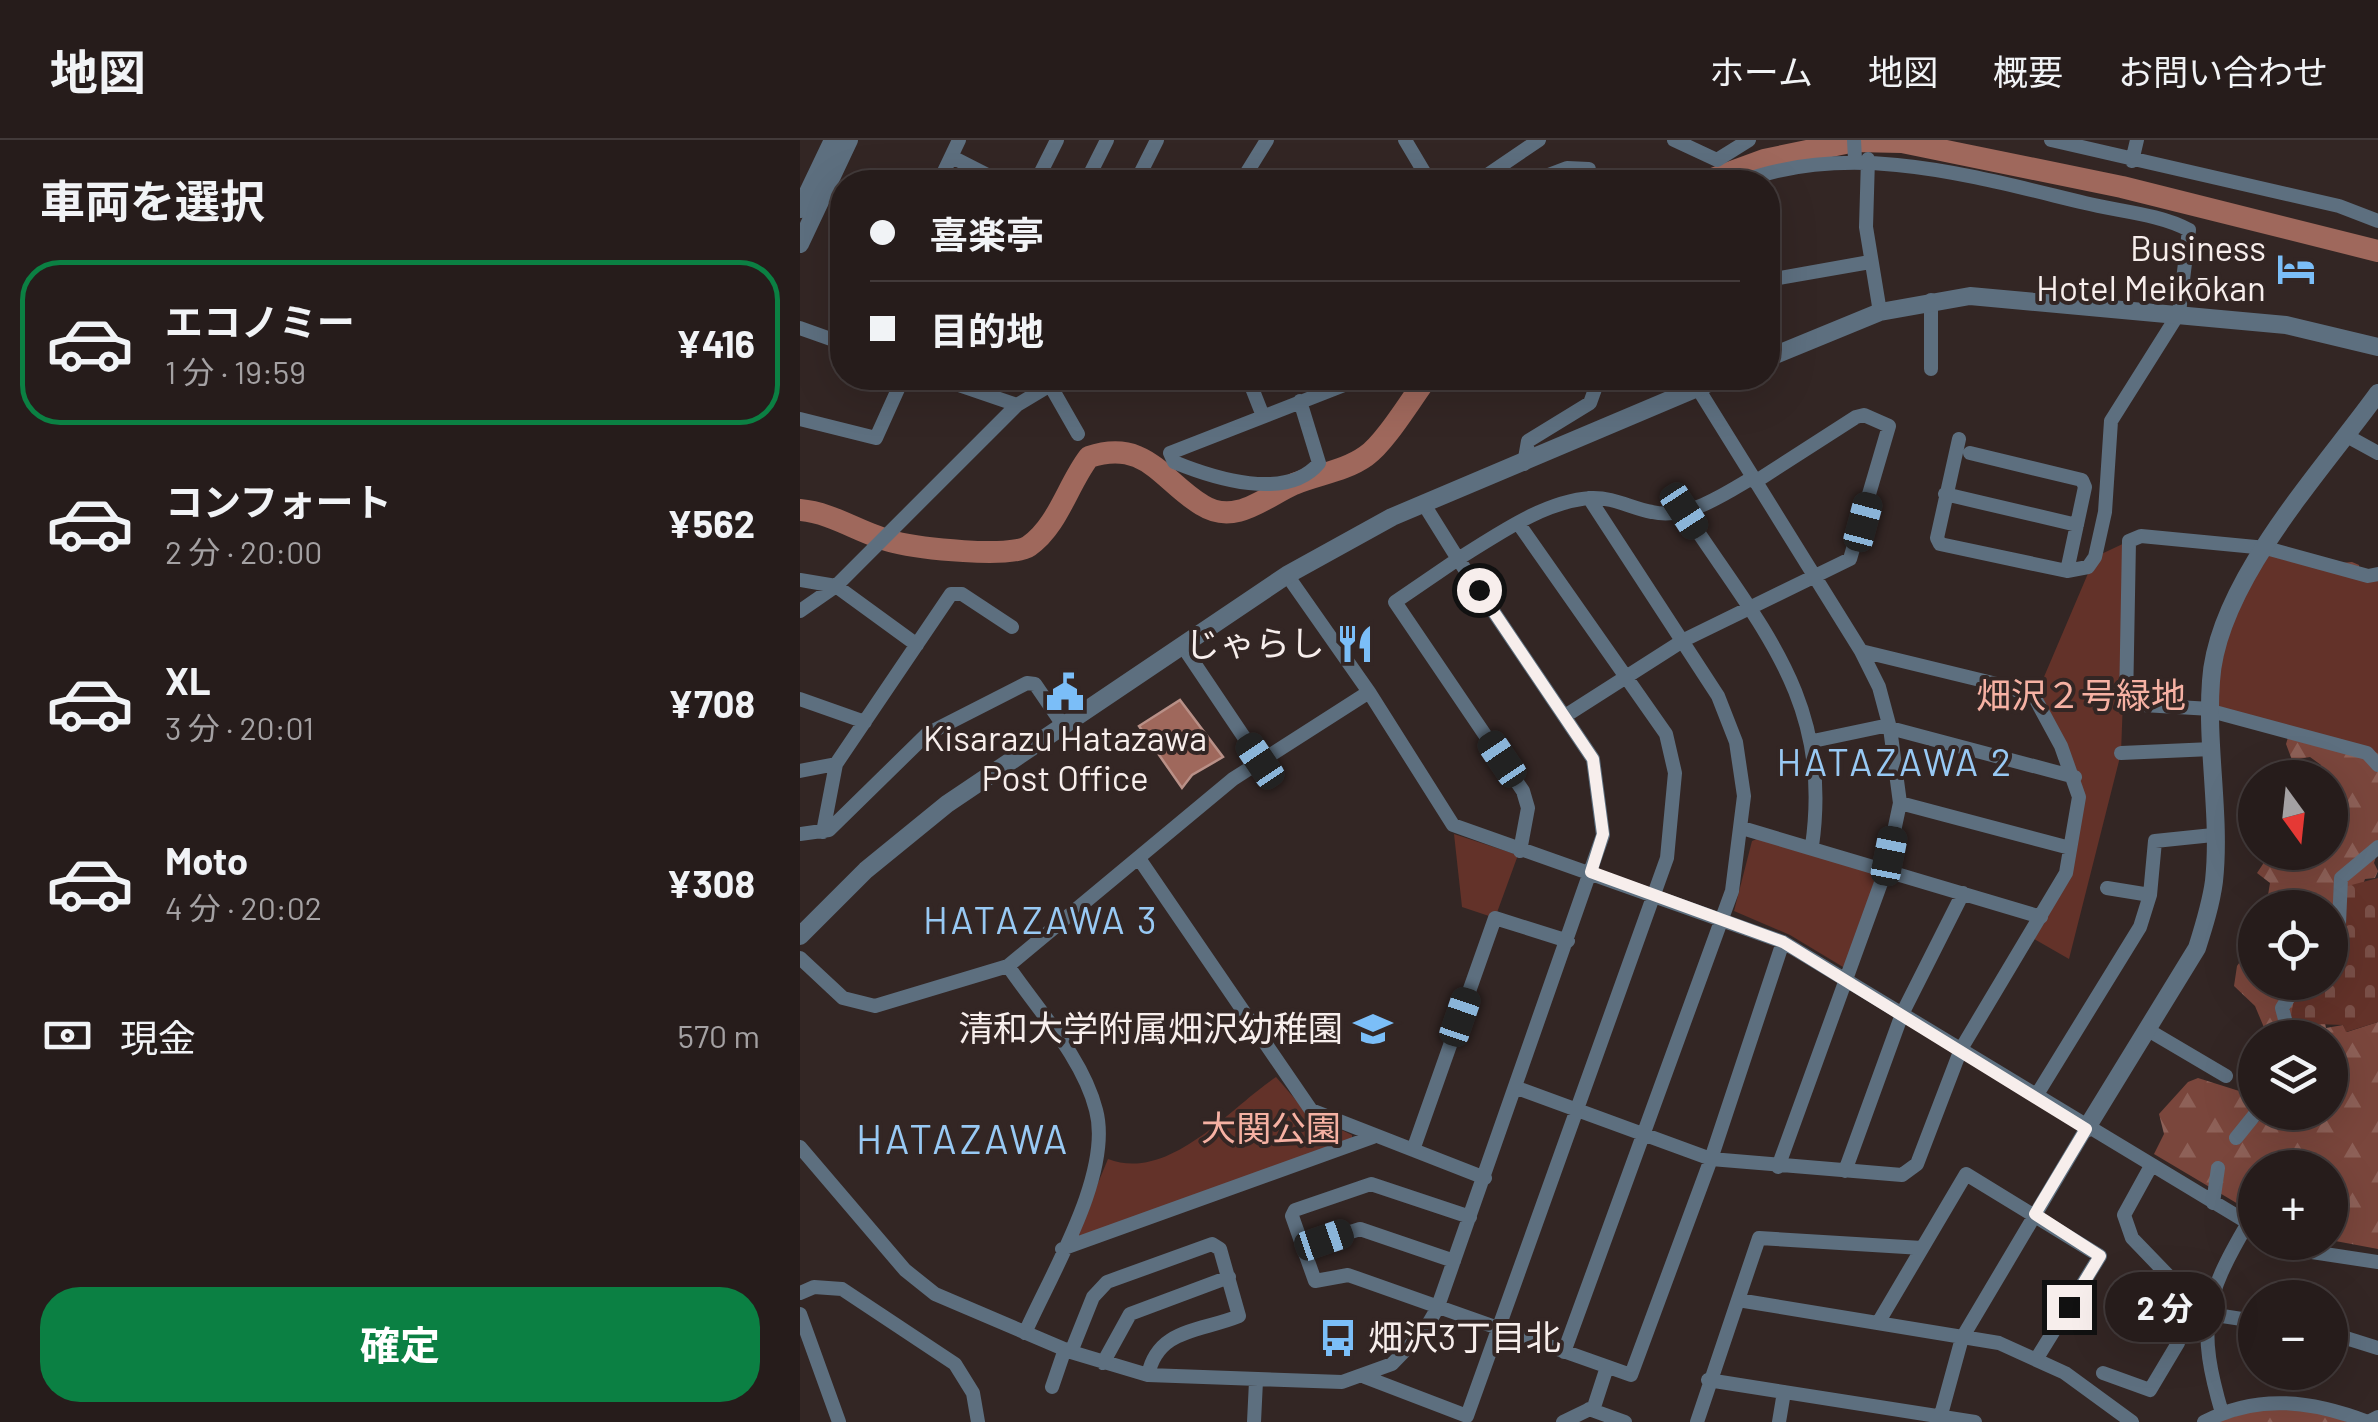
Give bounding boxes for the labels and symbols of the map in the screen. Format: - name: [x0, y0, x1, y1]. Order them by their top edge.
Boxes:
- place label: Business Hotel Meikōkan: [2036, 226, 2266, 308]
- hotel icon: Business Hotel Meikōkan: [2275, 248, 2317, 290]
- car: [1655, 478, 1713, 544]
- car: [1841, 489, 1885, 555]
- route start: [1457, 568, 1502, 613]
- place label: じゃらし: [1185, 621, 1325, 663]
- restaurant icon: じゃらし: [1334, 623, 1376, 665]
- public building icon: Kisarazu Hatazawa Post Office: [1044, 671, 1086, 713]
- park label: 畑沢２号緑地: [1976, 673, 2186, 715]
- place label: Kisarazu Hatazawa Post Office: [923, 716, 1207, 798]
- car: [1473, 726, 1531, 792]
- car: [1231, 728, 1289, 794]
- district label: HATAZAWA 2: [1776, 738, 2014, 784]
- north arrow: [2238, 760, 2348, 870]
- car: [1869, 824, 1909, 888]
- district label: HATAZAWA 3: [923, 896, 1159, 942]
- car: [1436, 984, 1484, 1050]
- place label: 清和大学附属畑沢幼稚園: [958, 1006, 1343, 1048]
- school or university icon: 清和大学附属畑沢幼稚園: [1352, 1008, 1394, 1050]
- park label: 大関公園: [1201, 1106, 1341, 1148]
- district label: HATAZAWA: [856, 1114, 1070, 1162]
- car: [1291, 1216, 1357, 1264]
- callout: 2 分: [2104, 1272, 2224, 1342]
- route end: [2047, 1285, 2092, 1330]
- place label: 畑沢3丁目北: [1368, 1315, 1561, 1357]
- bus stop icon: 畑沢3丁目北: [1317, 1317, 1359, 1359]

